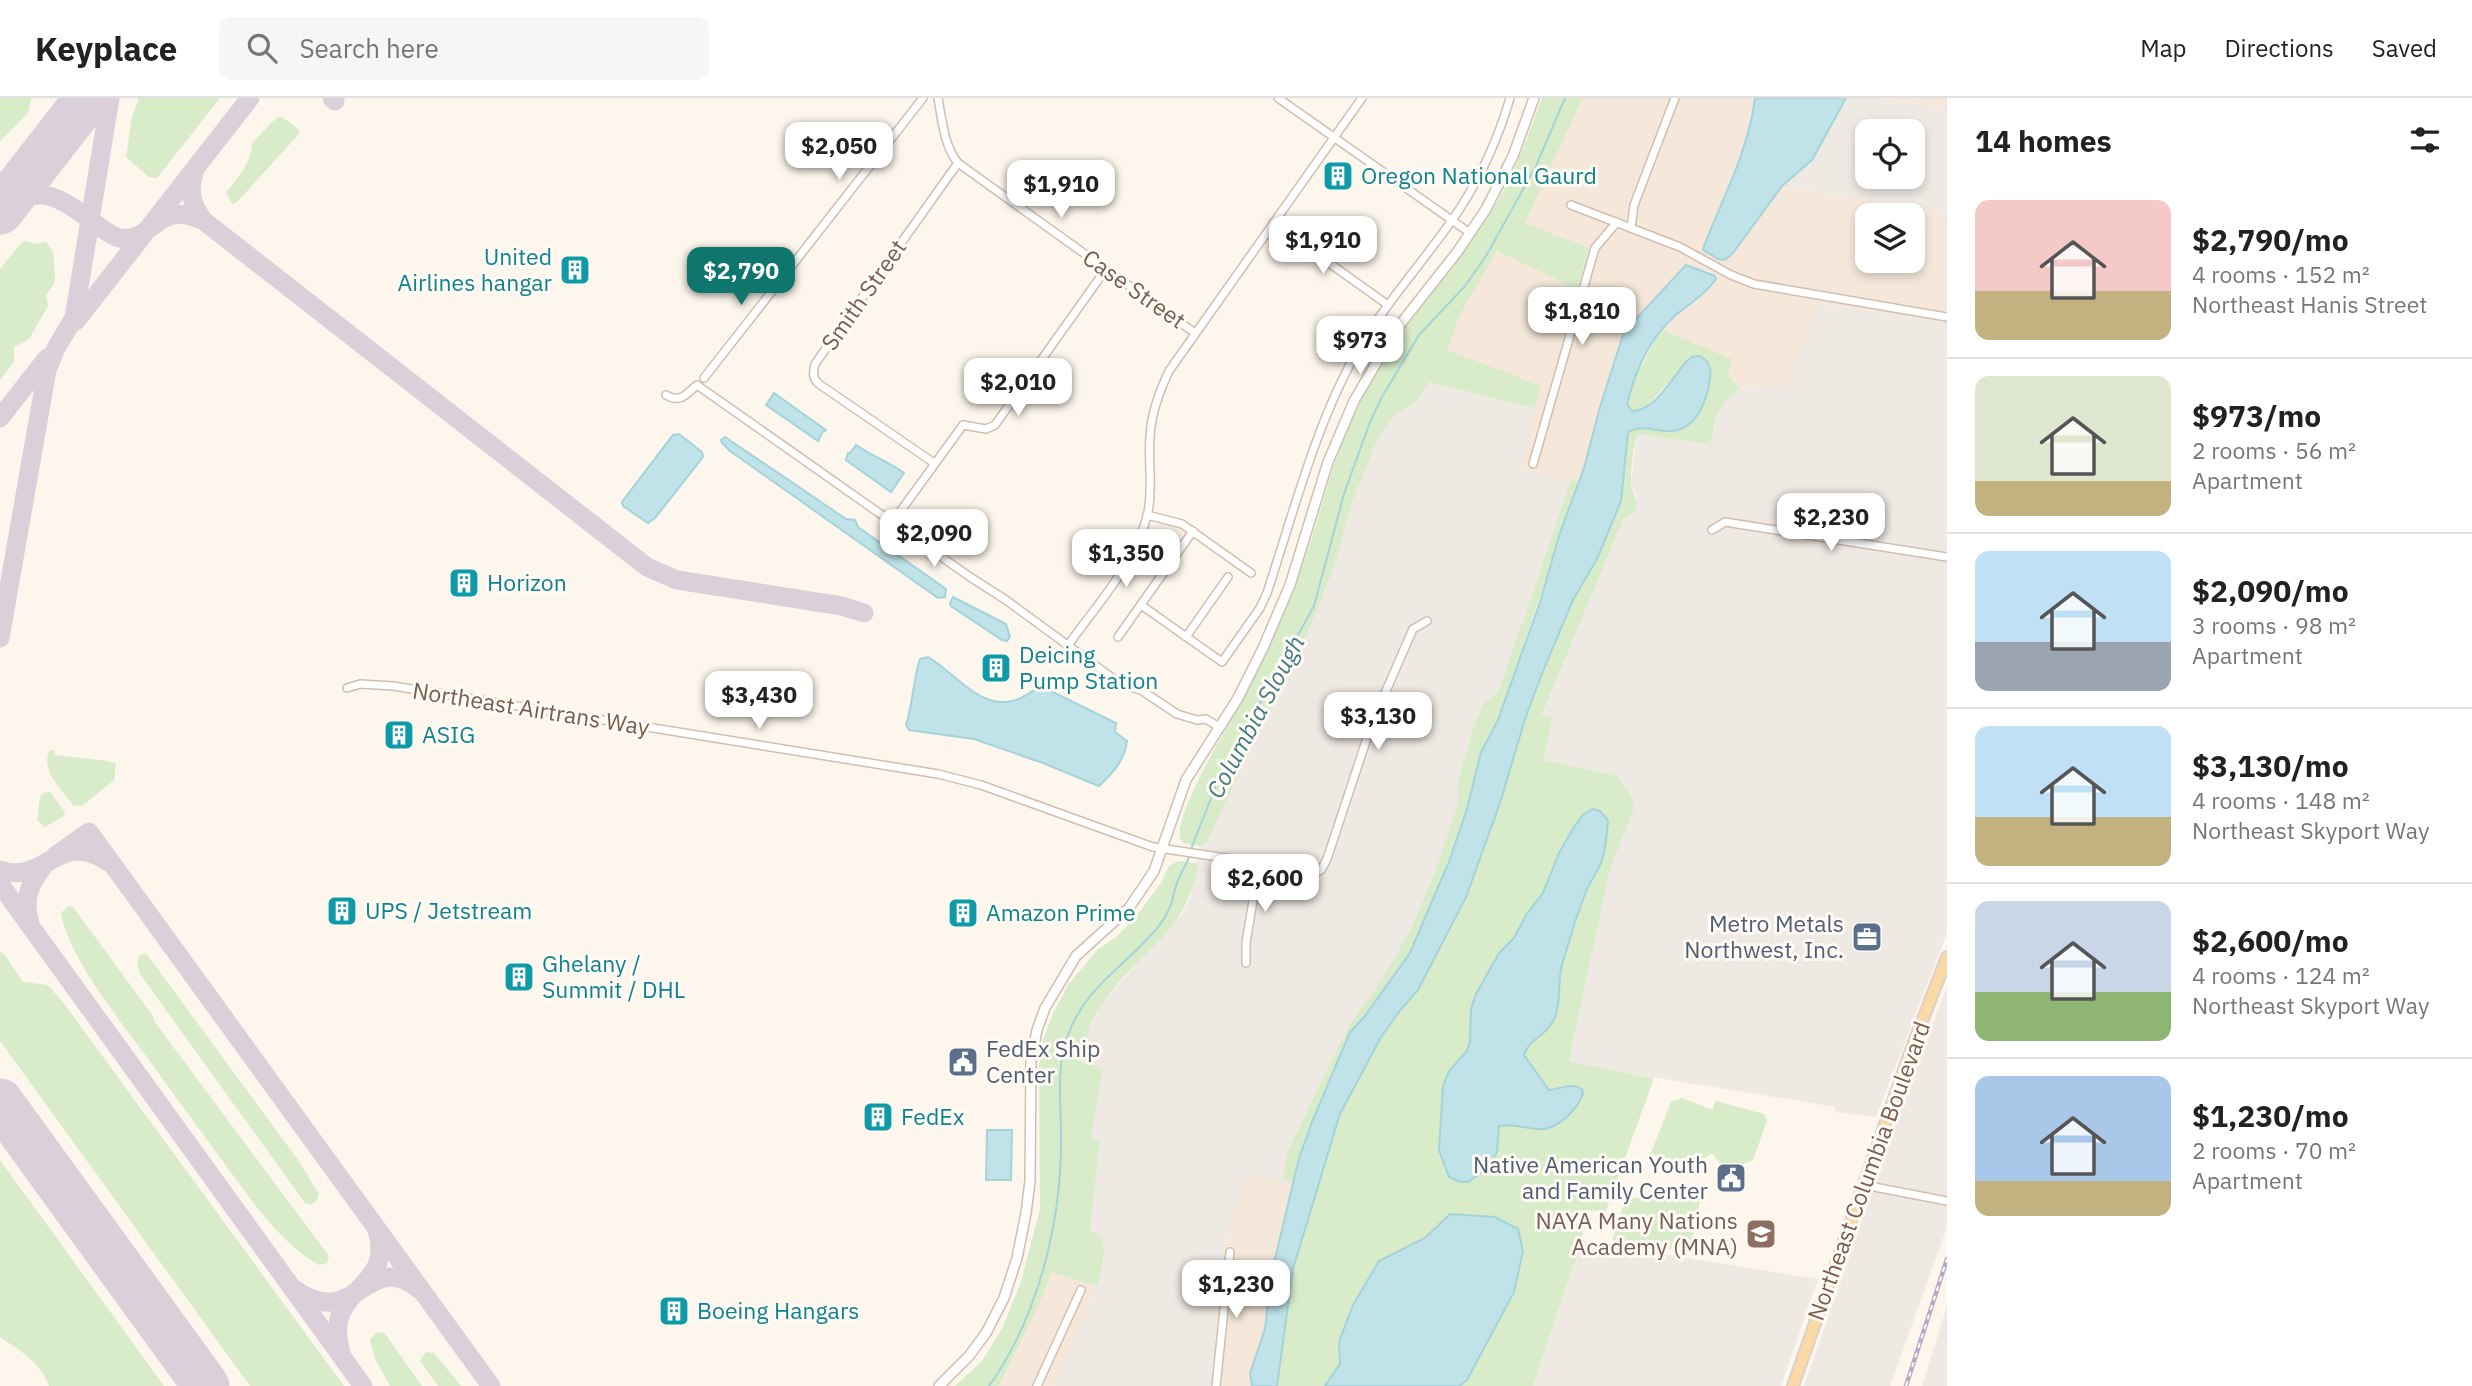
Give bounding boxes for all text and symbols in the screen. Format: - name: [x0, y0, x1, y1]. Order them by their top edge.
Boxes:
- search box: [219, 17, 709, 80]
- text: Keyplace: [35, 27, 177, 70]
- icon: search: [243, 29, 281, 67]
- text: Search here: [299, 31, 439, 65]
- text: Map: [2140, 32, 2186, 64]
- text: Directions: [2224, 32, 2334, 64]
- text: Saved: [2372, 32, 2437, 64]
- map controls: [1855, 119, 1925, 273]
- button: locate: [1855, 119, 1925, 189]
- text: 14 homes: [1975, 121, 2112, 160]
- icon: filters: [2406, 121, 2444, 159]
- pin: $2,050: [782, 122, 896, 182]
- text: $2,050: [801, 130, 877, 160]
- building icon: Oregon National Gaurd: [1321, 159, 1355, 193]
- pin: $1,910: [1004, 160, 1118, 220]
- place label: Oregon National Gaurd: [1361, 160, 1597, 190]
- text: $1,910: [1023, 168, 1099, 198]
- button: layers: [1855, 203, 1925, 273]
- pin: $1,910: [1266, 216, 1380, 276]
- text: $2,790/mo: [2192, 220, 2349, 259]
- text: $1,910: [1285, 224, 1361, 254]
- icon: home: [2031, 228, 2115, 312]
- street label: Smith Street: [814, 233, 912, 356]
- place label: United Airlines hangar: [398, 241, 553, 297]
- street label: Case Street: [1077, 242, 1192, 335]
- pin: $2,790: [684, 248, 798, 307]
- building icon: United Airlines hangar: [558, 253, 592, 287]
- text: $2,790: [703, 255, 779, 285]
- text: 4 rooms · 152 m²: [2192, 259, 2370, 289]
- pin: $1,810: [1525, 288, 1639, 347]
- text: Northeast Hanis Street: [2192, 289, 2427, 319]
- text: $1,810: [1544, 295, 1620, 325]
- pin: $973: [1319, 316, 1401, 376]
- text: $973: [1332, 324, 1388, 354]
- pin: $2,010: [961, 358, 1075, 418]
- text: $2,010: [980, 366, 1056, 396]
- text: $973/mo: [2192, 396, 2321, 435]
- icon: home: [2031, 404, 2115, 488]
- text: 2 rooms · 56 m²: [2192, 435, 2356, 465]
- text: Apartment: [2192, 465, 2303, 495]
- pin: $2,230: [1774, 494, 1888, 553]
- text: $2,230: [1793, 501, 1869, 531]
- pin: $2,090: [877, 510, 991, 569]
- text: $2,090: [896, 517, 972, 547]
- pin: $1,350: [1069, 530, 1183, 589]
- text: $1,350: [1088, 537, 1164, 567]
- building icon: Horizon: [447, 566, 481, 600]
- place label: Horizon: [487, 567, 567, 597]
- text: $2,090/mo: [2192, 571, 2349, 610]
- icon: home: [2031, 579, 2115, 663]
- text: 3 rooms · 98 m²: [2192, 610, 2356, 640]
- water label: Columbia Slough: [1199, 629, 1312, 804]
- place label: Deicing Pump Station: [1019, 639, 1158, 695]
- text: Apartment: [2192, 640, 2303, 670]
- building icon: Deicing Pump Station: [979, 651, 1013, 685]
- pin: $3,430: [702, 672, 816, 731]
- street label: Northeast Airtrans Way: [410, 674, 652, 742]
- text: $3,430: [721, 679, 797, 709]
- pin: $3,130: [1321, 692, 1435, 752]
- text: $3,130: [1340, 700, 1416, 730]
- building icon: ASIG: [382, 718, 416, 752]
- place label: ASIG: [422, 719, 475, 749]
- text: $3,130/mo: [2192, 746, 2349, 785]
- icon: home: [2031, 754, 2115, 838]
- text: 4 rooms · 148 m²: [2192, 785, 2370, 815]
- text: Northeast Skyport Way: [2192, 815, 2429, 845]
- pin: $2,600: [1208, 854, 1322, 914]
- text: $2,600: [1227, 862, 1303, 892]
- building icon: UPS / Jetstream: [325, 894, 359, 928]
- place label: UPS / Jetstream: [365, 895, 532, 925]
- building icon: Amazon Prime: [946, 896, 980, 930]
- place label: Amazon Prime: [986, 897, 1136, 927]
- place label: Metro Metals Northwest, Inc.: [1684, 908, 1844, 964]
- office icon: Metro Metals Northwest, Inc.: [1850, 920, 1884, 954]
- text: $2,600/mo: [2192, 921, 2349, 960]
- icon: home: [2031, 929, 2115, 1013]
- place label: Ghelany / Summit / DHL: [542, 948, 685, 1004]
- building icon: Ghelany / Summit / DHL: [502, 960, 536, 994]
- text: 4 rooms · 124 m²: [2192, 960, 2370, 990]
- text: Northeast Skyport Way: [2192, 990, 2429, 1020]
- street label: Northeast Columbia Boulevard: [1800, 1017, 1936, 1324]
- place label: FedEx Ship Center: [986, 1033, 1100, 1089]
- public building icon: FedEx Ship Center: [946, 1045, 980, 1079]
- text: $1,230/mo: [2192, 1096, 2349, 1135]
- building icon: FedEx: [861, 1100, 895, 1134]
- place label: FedEx: [901, 1101, 965, 1131]
- icon: home: [2031, 1104, 2115, 1188]
- text: 2 rooms · 70 m²: [2192, 1135, 2356, 1165]
- place label: Native American Youth and Family Center: [1473, 1149, 1709, 1205]
- public building icon: Native American Youth and Family Center: [1714, 1161, 1748, 1195]
- text: Apartment: [2192, 1165, 2303, 1195]
- place label: NAYA Many Nations Academy (MNA): [1535, 1205, 1738, 1261]
- school or university icon: NAYA Many Nations Academy (MNA): [1744, 1217, 1778, 1251]
- pin: $1,230: [1179, 1260, 1293, 1320]
- text: $1,230: [1198, 1268, 1274, 1298]
- building icon: Boeing Hangars: [657, 1294, 691, 1328]
- place label: Boeing Hangars: [697, 1295, 860, 1325]

